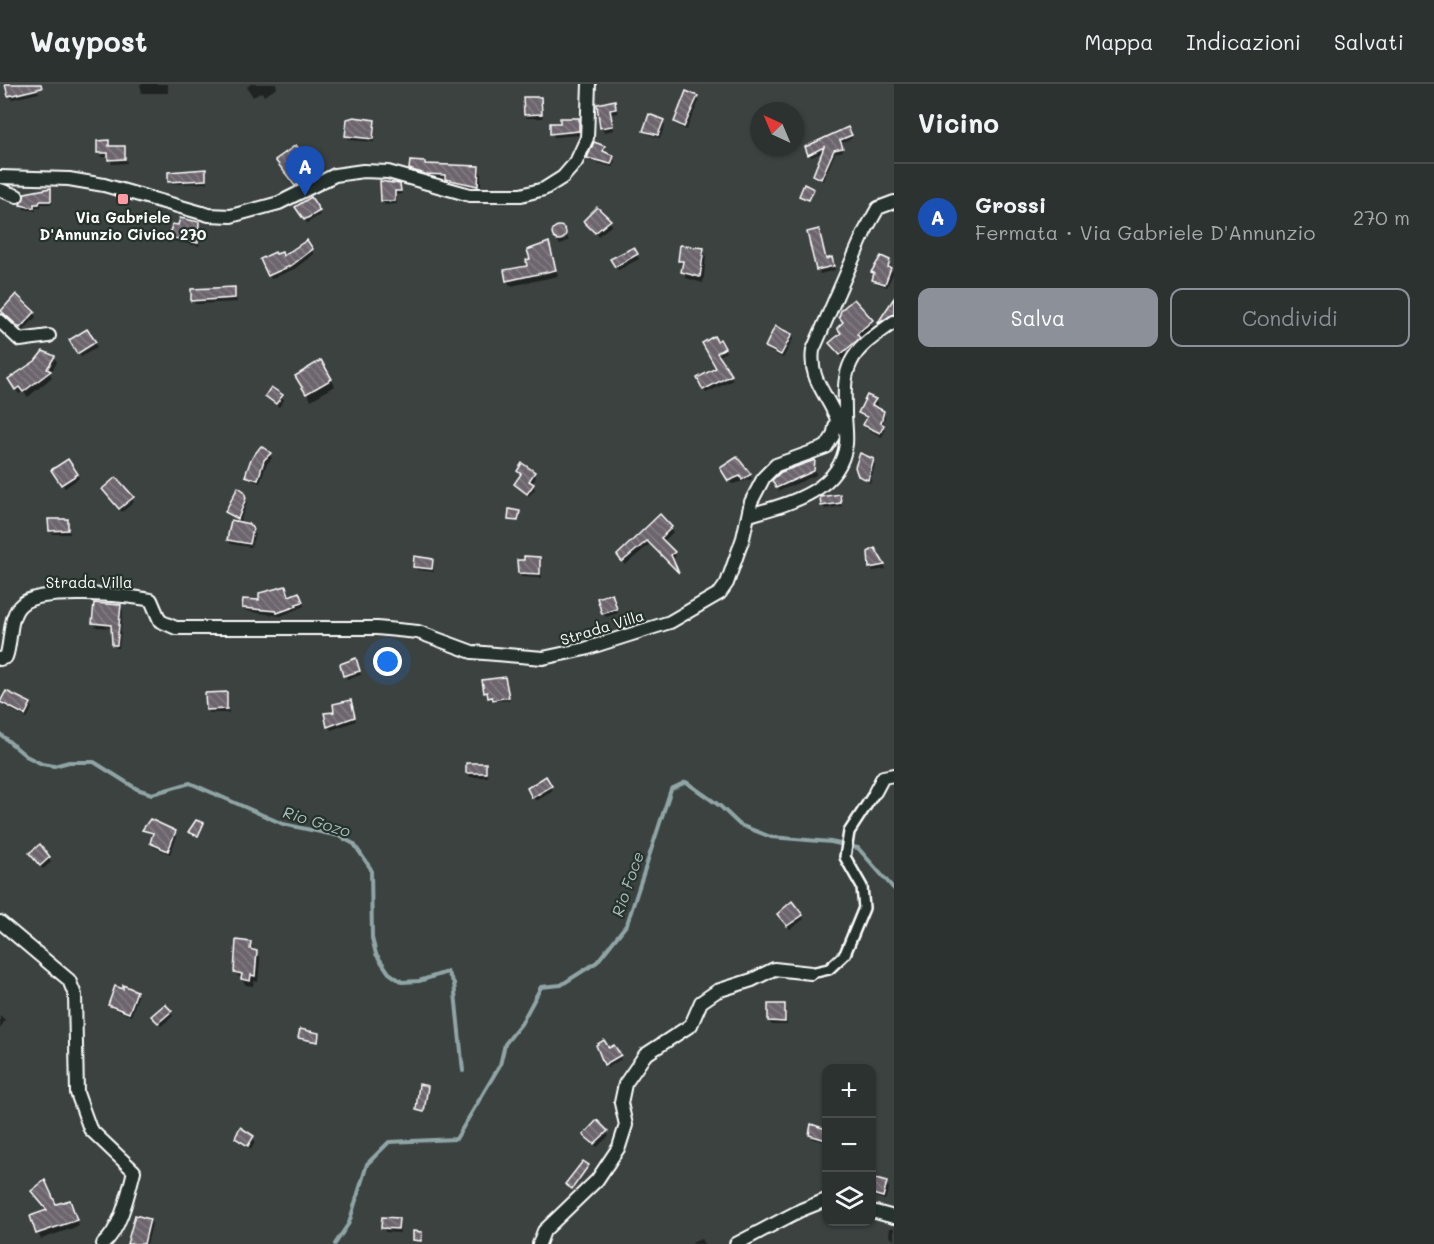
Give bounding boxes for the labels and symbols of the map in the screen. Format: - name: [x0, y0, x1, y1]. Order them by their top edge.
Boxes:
- north arrow: [750, 102, 804, 156]
- pin: A: [286, 147, 324, 196]
- marker: Via Gabriele D'Annunzio Civico 270: [116, 192, 130, 206]
- place label: Via Gabriele D'Annunzio Civico 270: [40, 207, 207, 244]
- street label: Strada Villa: [46, 572, 132, 592]
- street label: Strada Villa: [558, 605, 646, 649]
- your location: [373, 647, 402, 676]
- water label: Rio Gozo: [281, 801, 354, 841]
- water label: Rio Foce: [606, 849, 648, 919]

